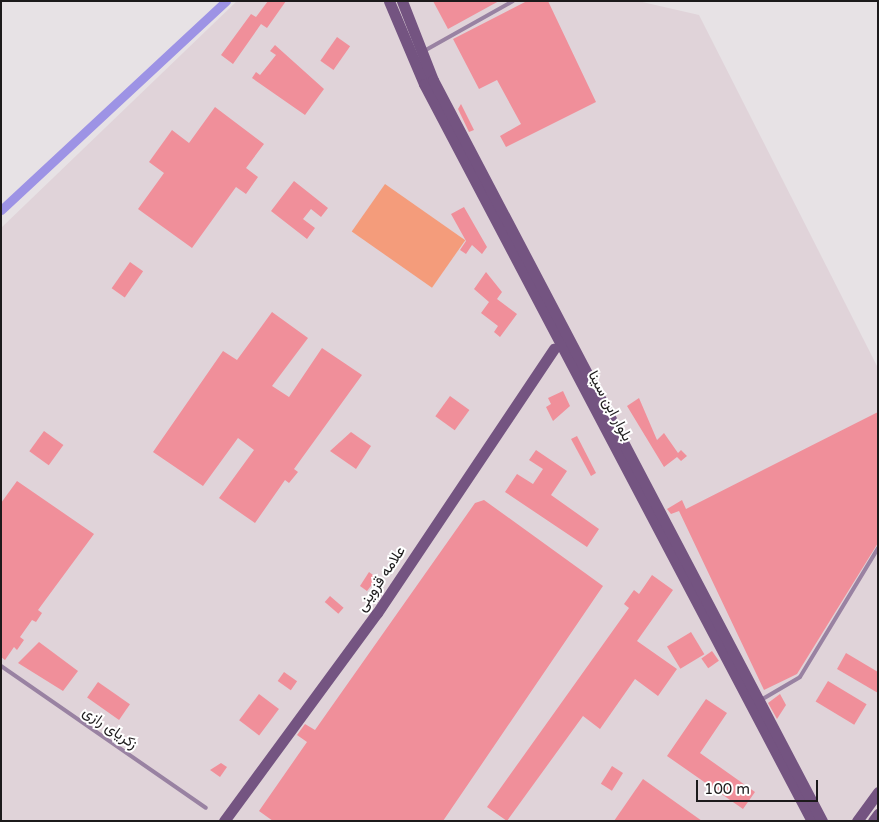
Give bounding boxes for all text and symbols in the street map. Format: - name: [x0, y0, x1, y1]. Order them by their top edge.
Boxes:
- street label: بلوار ابن سینا: [584, 368, 636, 444]
- street label: علامه قزوینی: [353, 543, 409, 615]
- street label: زکریای رازی: [79, 703, 141, 753]
- scale bar: [699, 770, 822, 802]
- text: 100 m: [704, 780, 750, 798]

